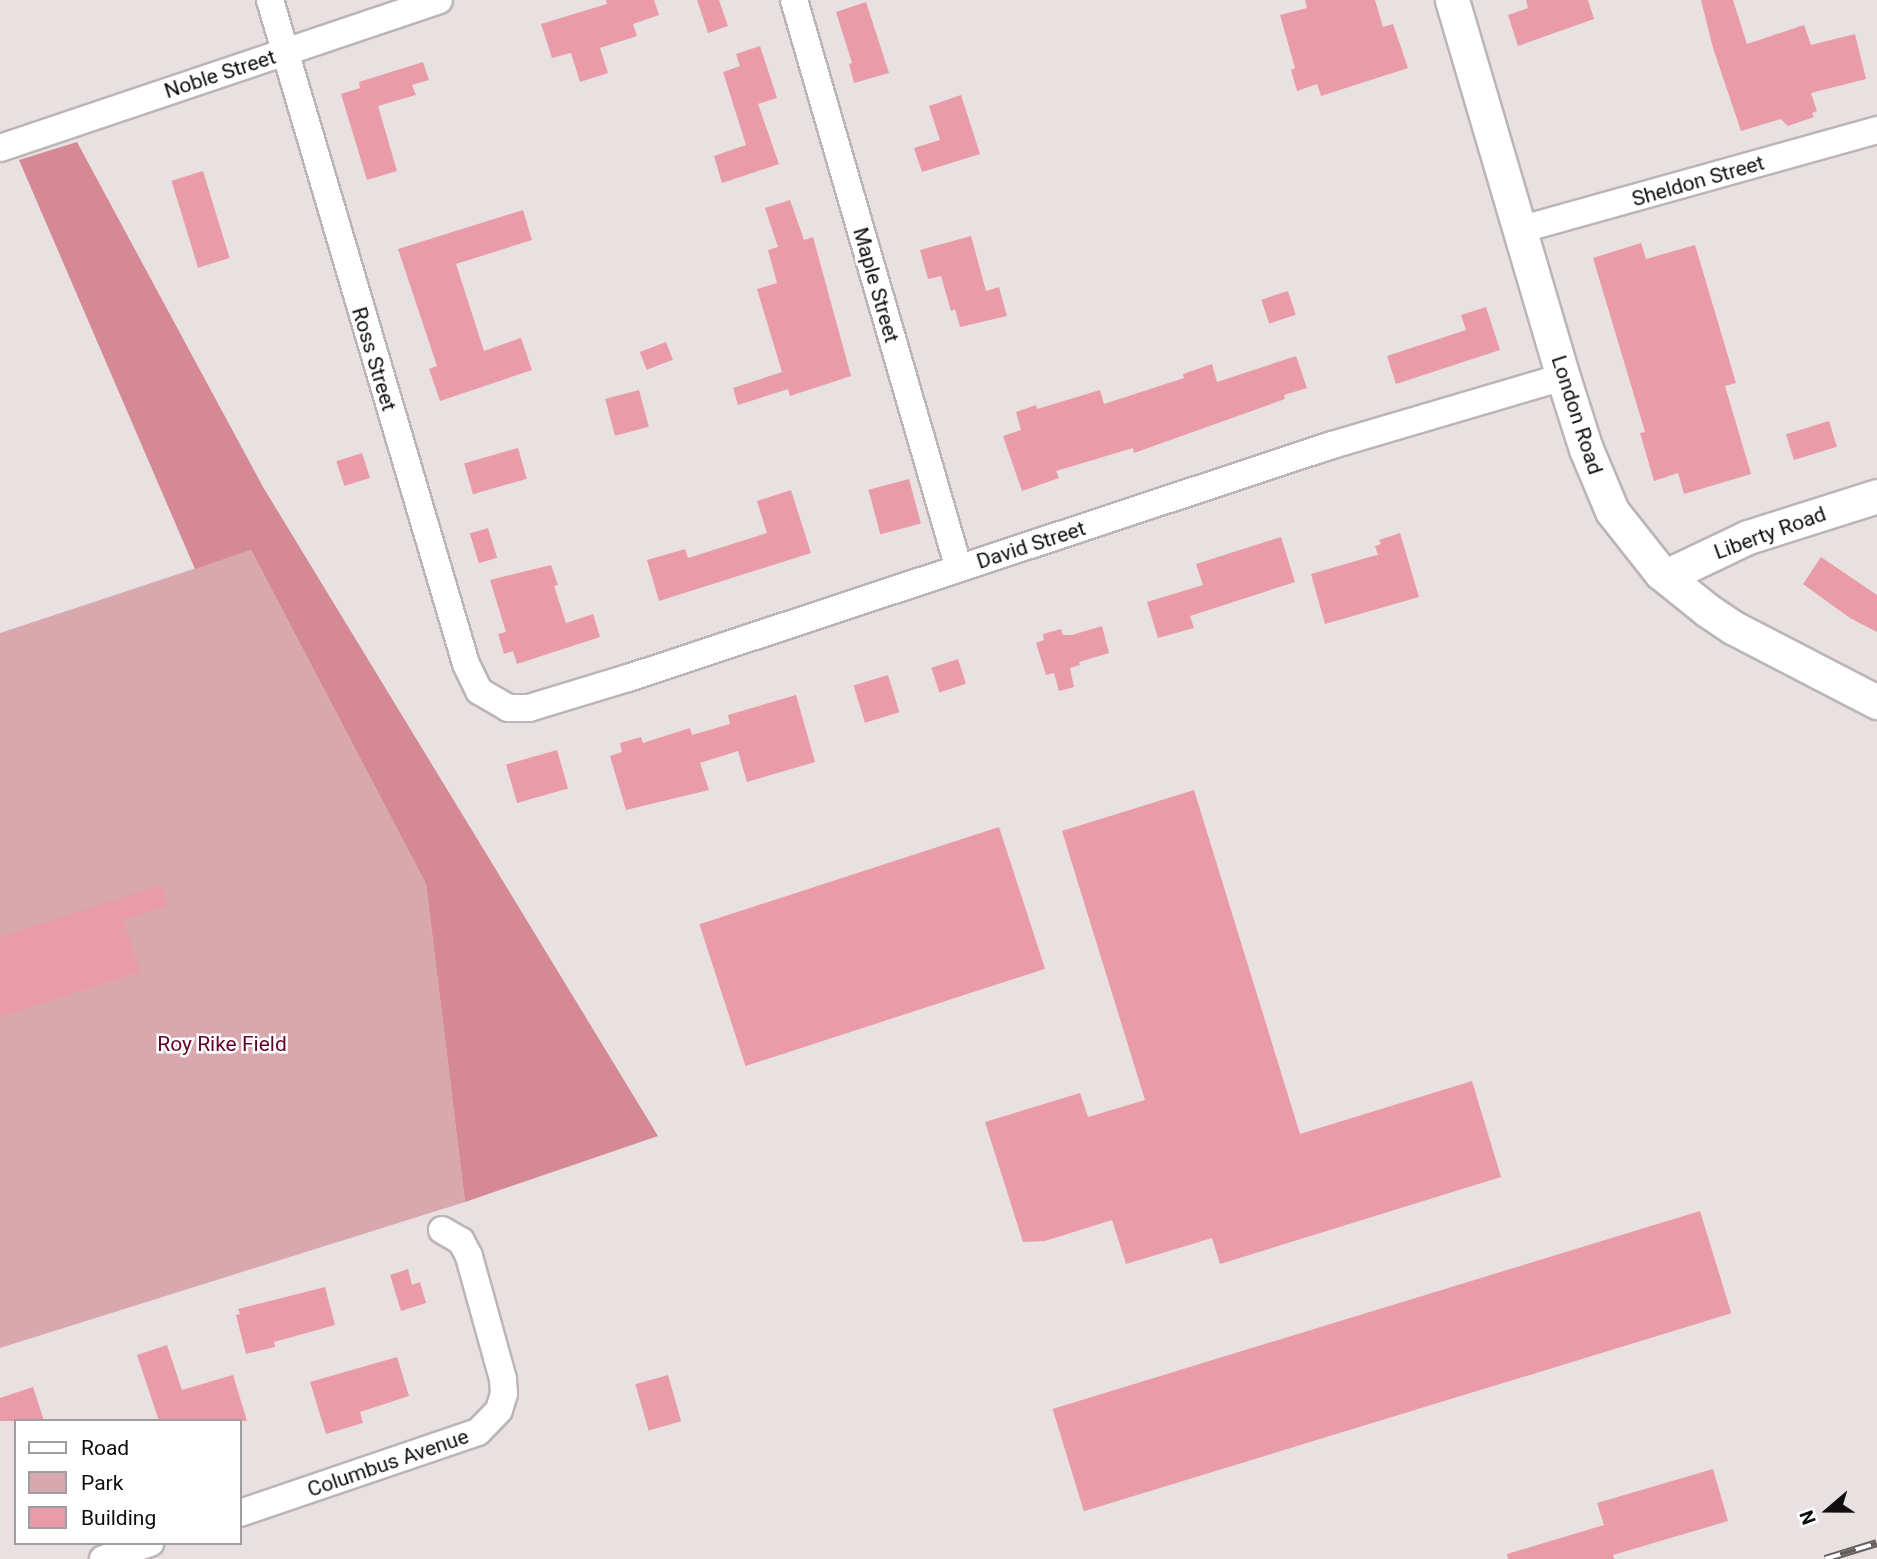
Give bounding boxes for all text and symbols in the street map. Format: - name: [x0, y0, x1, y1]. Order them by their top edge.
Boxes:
- street label: Noble Street: [161, 44, 279, 104]
- street label: Sheldon Street: [1629, 150, 1767, 212]
- street label: Maple Street: [848, 225, 904, 345]
- street label: Ross Street: [346, 304, 402, 414]
- street label: London Road: [1546, 352, 1608, 478]
- street label: Liberty Road: [1711, 501, 1829, 565]
- street label: David Street: [973, 516, 1089, 574]
- park label: Roy Rike Field: [157, 1031, 287, 1057]
- legend: [14, 1419, 242, 1545]
- street label: Columbus Avenue: [304, 1424, 472, 1502]
- text: Road: [81, 1436, 129, 1460]
- text: Park: [81, 1471, 123, 1495]
- north arrow: [1793, 1475, 1863, 1545]
- text: Building: [81, 1506, 156, 1530]
- text: N: [1795, 1507, 1821, 1528]

